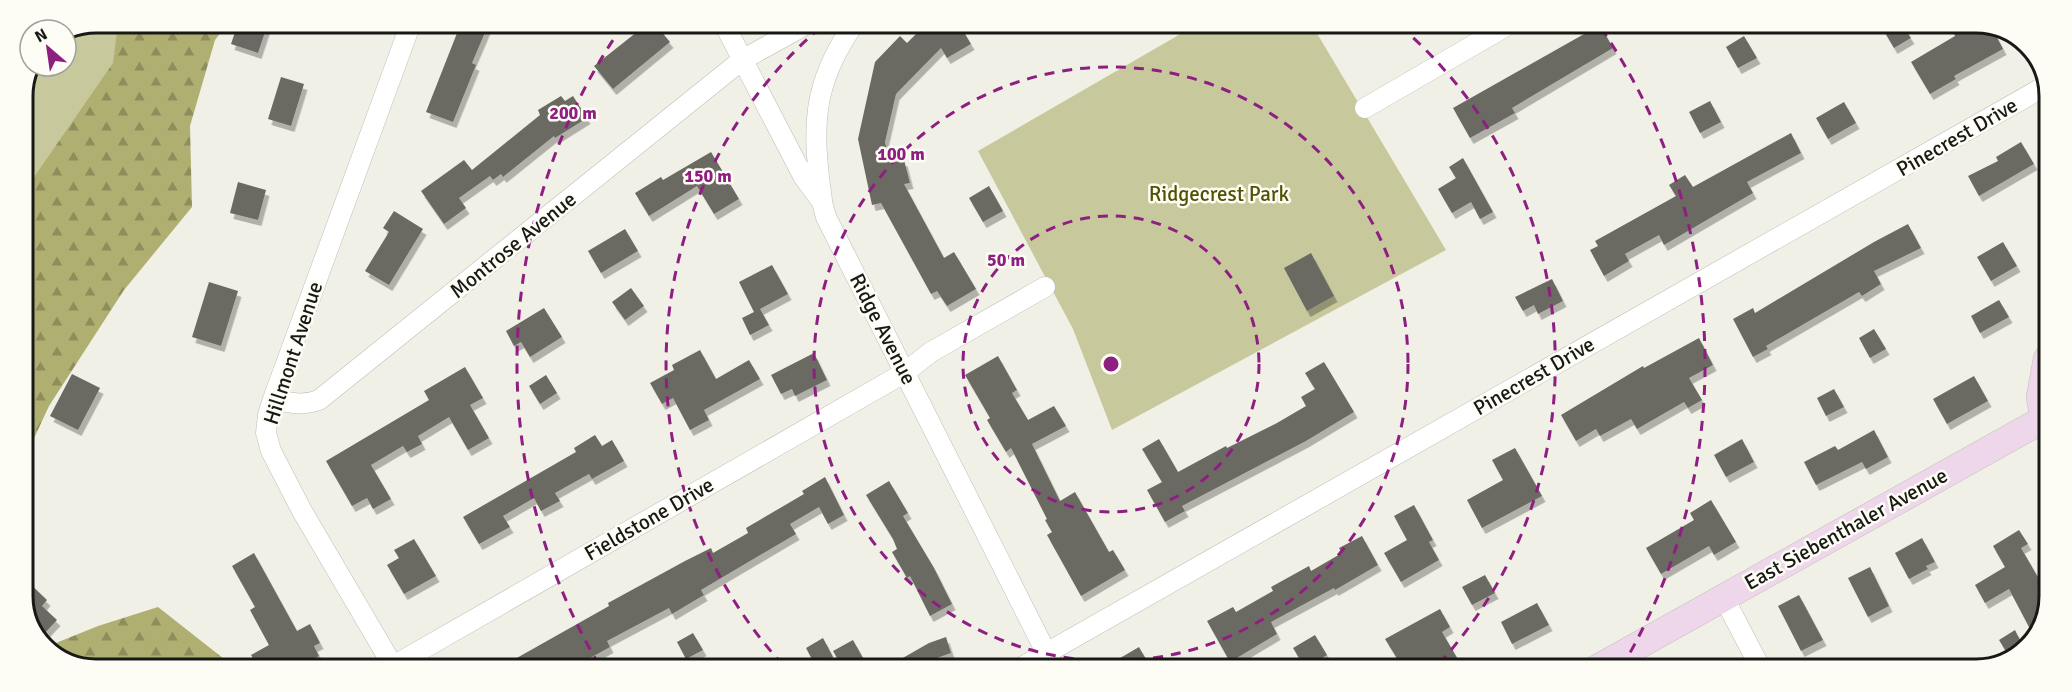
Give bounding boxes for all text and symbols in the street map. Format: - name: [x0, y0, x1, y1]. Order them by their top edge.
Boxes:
- north arrow: [18, 18, 78, 78]
- text: N: [31, 24, 51, 47]
- street label: Pinecrest Drive: [1892, 92, 2022, 182]
- text: 200 m: [549, 102, 597, 124]
- text: 100 m: [877, 143, 925, 165]
- text: 150 m: [684, 165, 732, 187]
- park label: Ridgecrest Park: [1149, 181, 1290, 207]
- street label: Montrose Avenue: [445, 186, 581, 304]
- text: 50 m: [987, 249, 1025, 271]
- street label: Ridge Avenue: [844, 269, 922, 389]
- street label: Hillmont Avenue: [258, 278, 328, 428]
- street label: Pinecrest Drive: [1469, 331, 1599, 421]
- centre of rings: [1101, 354, 1121, 374]
- street label: East Siebenthaler Avenue: [1740, 462, 1952, 596]
- street label: Fieldstone Drive: [580, 471, 718, 567]

